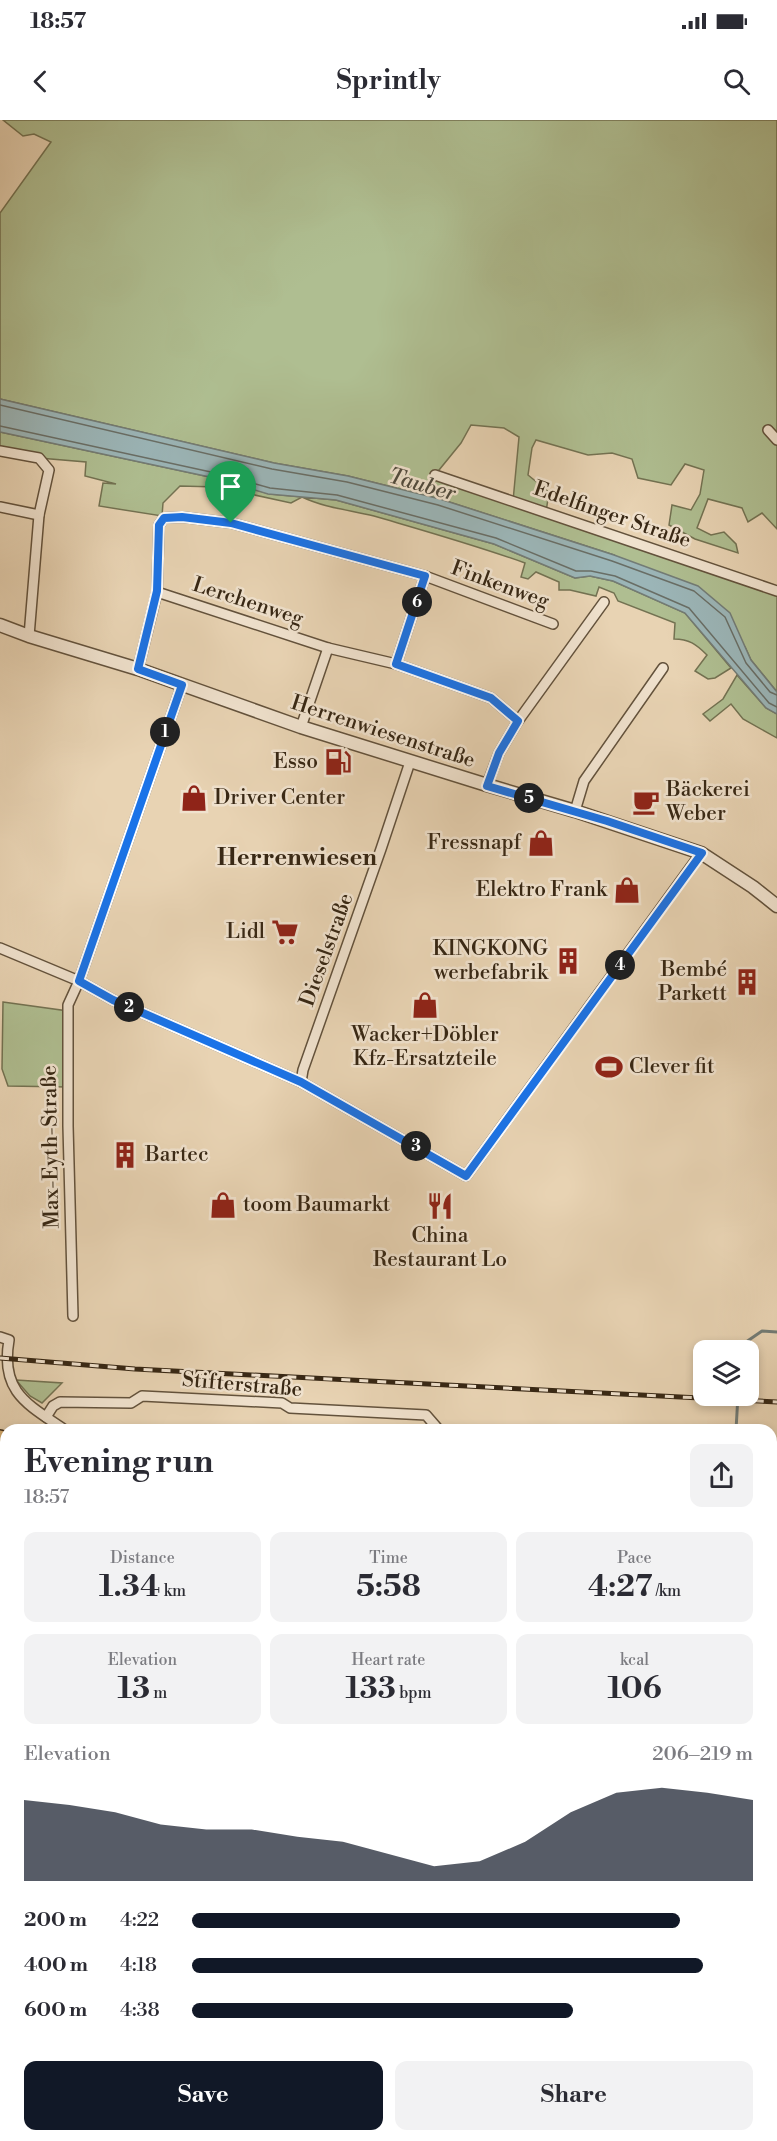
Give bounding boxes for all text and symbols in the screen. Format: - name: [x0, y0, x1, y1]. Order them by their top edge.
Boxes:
- text: 18:57: [30, 8, 86, 35]
- text: Sprintly: [336, 64, 441, 98]
- icon: back: [24, 65, 57, 98]
- icon: search: [720, 65, 753, 98]
- pin: [205, 461, 256, 523]
- water label: Tauber: [385, 463, 459, 508]
- icon: arrive: [214, 470, 247, 503]
- street label: Edelfinger Straße: [530, 476, 694, 554]
- street label: Finkenweg: [447, 555, 553, 615]
- street label: Lerchenweg: [189, 572, 307, 632]
- pin: 6: [402, 587, 432, 617]
- text: 6: [412, 592, 422, 612]
- street label: Herrenwiesenstraße: [288, 690, 478, 774]
- pin: 1: [150, 717, 180, 747]
- text: 1: [161, 722, 169, 742]
- fuel station icon: Esso: [323, 747, 353, 777]
- place label: Esso: [273, 749, 318, 775]
- place label: Bäckerei Weber: [665, 777, 750, 827]
- shop icon: Driver Center: [179, 783, 209, 813]
- pin: 5: [514, 783, 544, 813]
- place label: Driver Center: [214, 785, 345, 811]
- cafe icon: Bäckerei Weber: [631, 787, 661, 817]
- text: 5: [524, 788, 534, 808]
- shop icon: Fressnapf: [526, 828, 556, 858]
- place label: Fressnapf: [427, 830, 522, 856]
- district label: Herrenwiesen: [217, 843, 377, 873]
- shop icon: Elektro Frank: [612, 875, 642, 905]
- place label: Elektro Frank: [476, 877, 608, 903]
- street label: Dieselstraße: [294, 890, 360, 1010]
- supermarket icon: Lidl: [270, 917, 300, 947]
- place label: Lidl: [226, 919, 265, 945]
- place label: KINGKONG werbefabrik: [433, 936, 549, 986]
- building icon: KINGKONG werbefabrik: [553, 946, 583, 976]
- pin: 4: [605, 950, 635, 980]
- text: 4: [615, 955, 625, 975]
- place label: Bembé Parkett: [658, 957, 728, 1007]
- building icon: Bembé Parkett: [732, 967, 762, 997]
- shop icon: Wacker+Döbler Kfz-Ersatzteile: [410, 990, 440, 1020]
- pin: 2: [114, 992, 144, 1022]
- text: 2: [124, 997, 134, 1017]
- place label: Wacker+Döbler Kfz-Ersatzteile: [350, 1022, 499, 1072]
- sports icon: Clever fit: [594, 1052, 624, 1082]
- place label: Clever fit: [629, 1054, 715, 1080]
- street label: Max-Eyth-Straße: [37, 1065, 65, 1229]
- pin: 3: [401, 1131, 431, 1161]
- text: 3: [411, 1136, 421, 1156]
- building icon: Bartec: [110, 1140, 140, 1170]
- place label: Bartec: [144, 1142, 209, 1168]
- shop icon: toom Baumarkt: [208, 1190, 238, 1220]
- restaurant icon: China Restaurant Lo: [425, 1191, 455, 1221]
- place label: toom Baumarkt: [243, 1192, 391, 1218]
- place label: China Restaurant Lo: [373, 1223, 507, 1273]
- map controls: [693, 1340, 759, 1406]
- button: layers: [693, 1340, 759, 1406]
- street label: Stifterstraße: [181, 1367, 303, 1403]
- text: Evening run: [24, 1442, 213, 1483]
- button: share: [690, 1444, 753, 1507]
- text: 18:57: [24, 1485, 69, 1510]
- text: Distance: [110, 1548, 175, 1568]
- text: Time: [369, 1548, 408, 1568]
- text: Pace: [617, 1548, 652, 1568]
- text: 1.34: [99, 1568, 160, 1606]
- text: 5:58: [356, 1568, 421, 1606]
- text: 4:27: [588, 1568, 652, 1606]
- text: km: [160, 1581, 186, 1601]
- text: /km: [652, 1581, 681, 1601]
- text: Elevation: [108, 1650, 177, 1670]
- text: Heart rate: [352, 1650, 425, 1670]
- text: kcal: [620, 1650, 649, 1670]
- text: 13: [118, 1670, 150, 1708]
- text: 133: [345, 1670, 396, 1708]
- text: 106: [607, 1670, 662, 1708]
- text: m: [150, 1683, 167, 1703]
- text: bpm: [396, 1683, 432, 1703]
- text: Elevation: [24, 1742, 111, 1767]
- text: 206–219 m: [652, 1742, 753, 1767]
- text: 200 m: [24, 1908, 87, 1933]
- text: 4:22: [120, 1908, 159, 1933]
- text: 400 m: [24, 1953, 88, 1978]
- text: 4:18: [120, 1953, 157, 1978]
- text: 600 m: [24, 1998, 87, 2023]
- text: 4:38: [120, 1998, 160, 2023]
- button: Save: [24, 2061, 383, 2130]
- button: Share: [395, 2061, 753, 2130]

